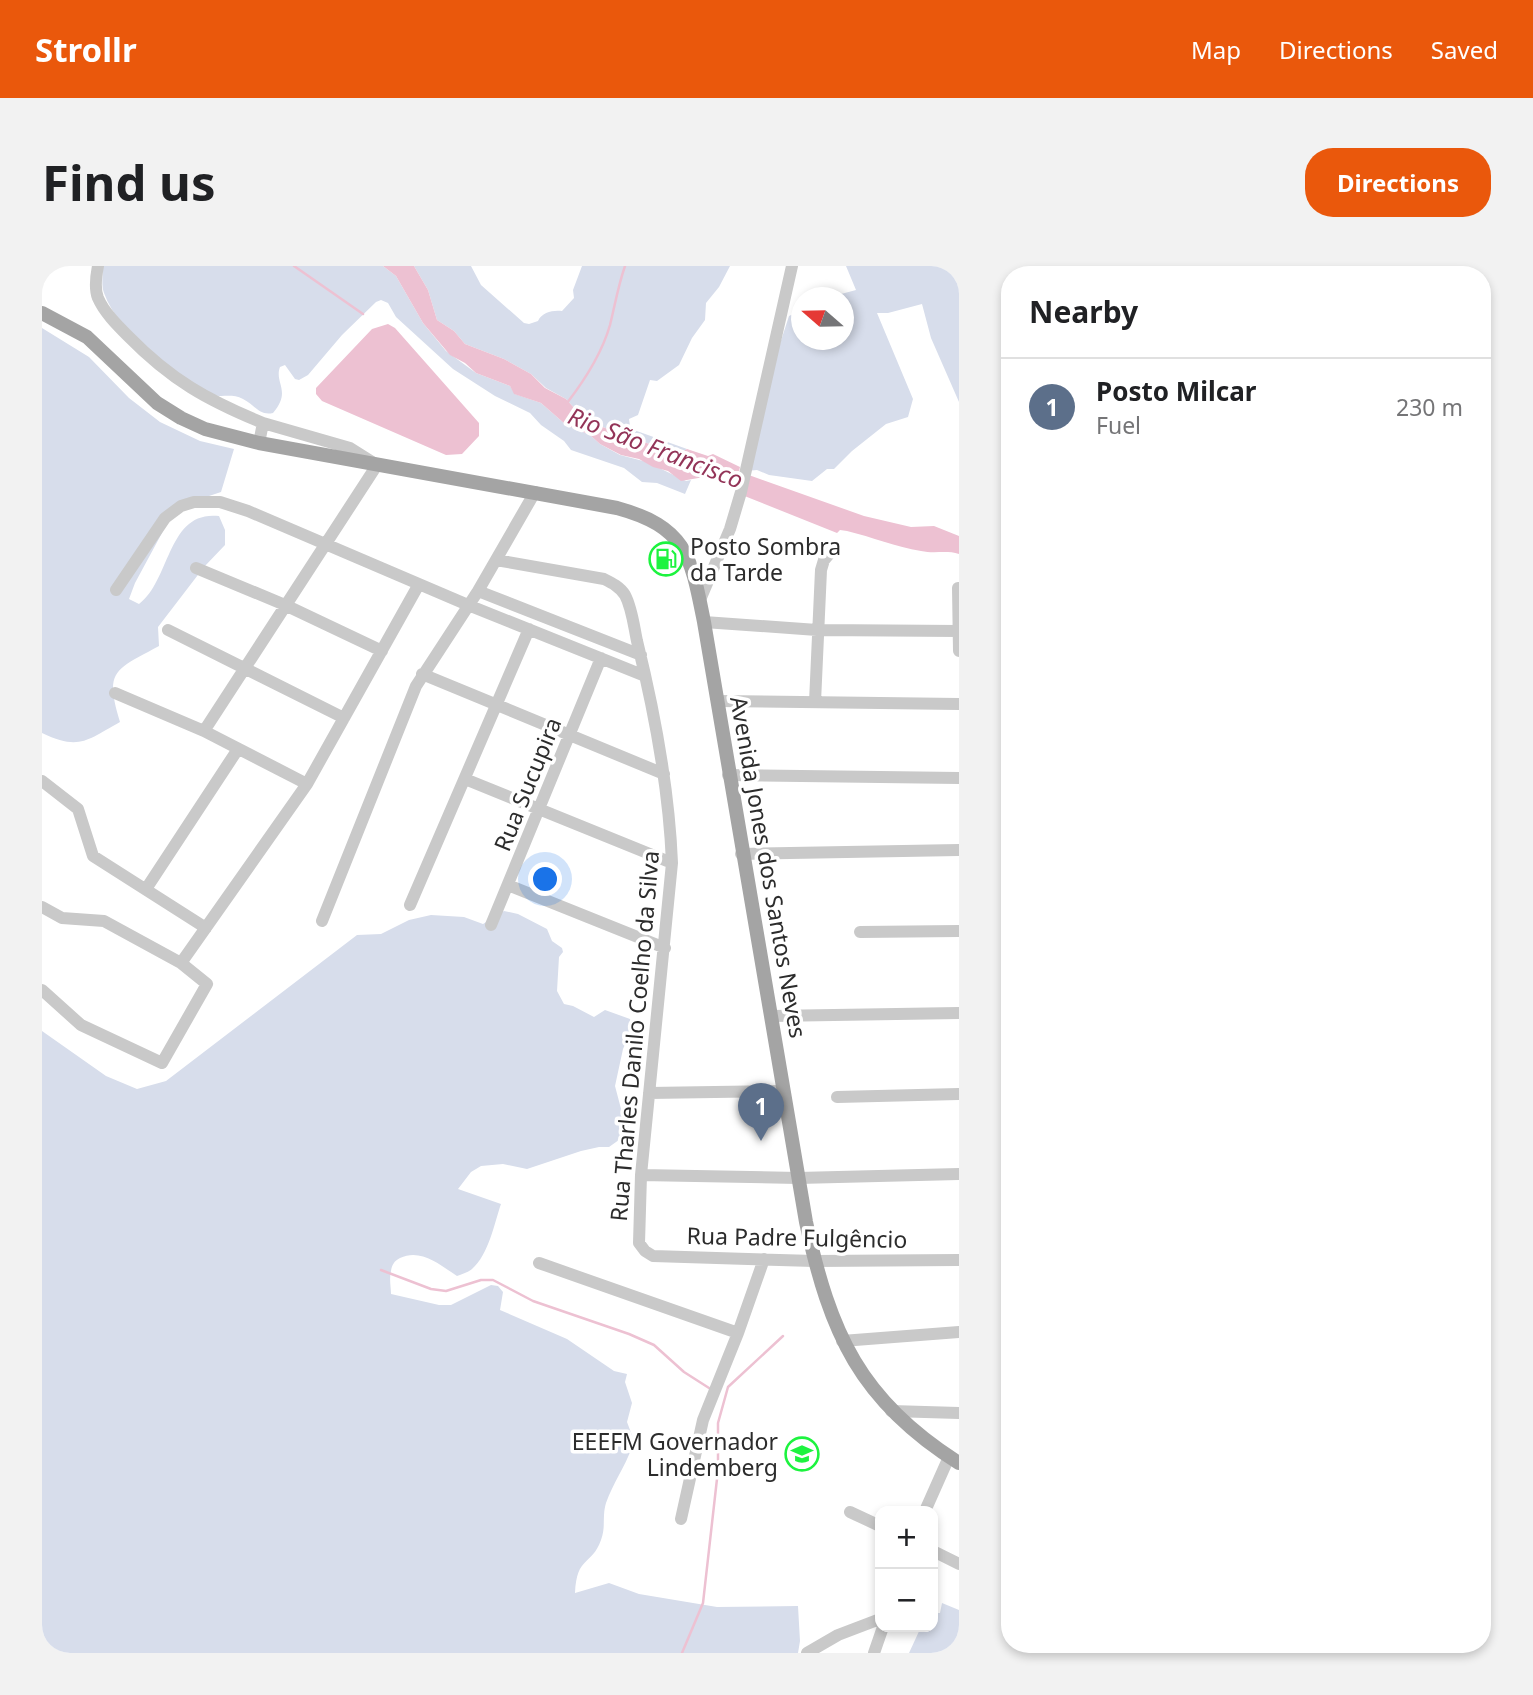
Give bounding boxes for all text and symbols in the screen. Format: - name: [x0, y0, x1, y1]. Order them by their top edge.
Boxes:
- text: Strollr: [35, 27, 137, 72]
- text: Map: [1191, 33, 1241, 66]
- text: Directions: [1279, 33, 1393, 66]
- text: Saved: [1431, 33, 1498, 66]
- button: Directions: [1305, 148, 1491, 217]
- text: Find us: [42, 149, 216, 215]
- north arrow: [791, 287, 854, 350]
- text: Nearby: [1029, 291, 1138, 332]
- text: Posto Milcar: [1096, 373, 1256, 409]
- text: 1: [1045, 391, 1059, 423]
- text: 230 m: [1396, 391, 1463, 423]
- water label: Rio São Francisco: [564, 398, 748, 496]
- text: Fuel: [1096, 409, 1141, 441]
- place label: Posto Sombra da Tarde: [690, 530, 841, 588]
- fuel station icon: Posto Sombra da Tarde: [647, 540, 685, 578]
- street label: Avenida Jones dos Santos Neves: [723, 694, 815, 1040]
- street label: Rua Sucupira: [486, 712, 568, 856]
- street label: Rua Tharles Danilo Coelho da Silva: [602, 849, 666, 1223]
- your location: [528, 862, 562, 896]
- pin: 1: [738, 1083, 784, 1141]
- street label: Rua Padre Fulgêncio: [686, 1219, 908, 1255]
- place label: EEEFM Governador Lindemberg: [572, 1425, 778, 1483]
- school or university icon: EEEFM Governador Lindemberg: [783, 1435, 821, 1473]
- map controls: [875, 1506, 938, 1632]
- button: +: [875, 1506, 938, 1569]
- button: −: [875, 1569, 938, 1632]

